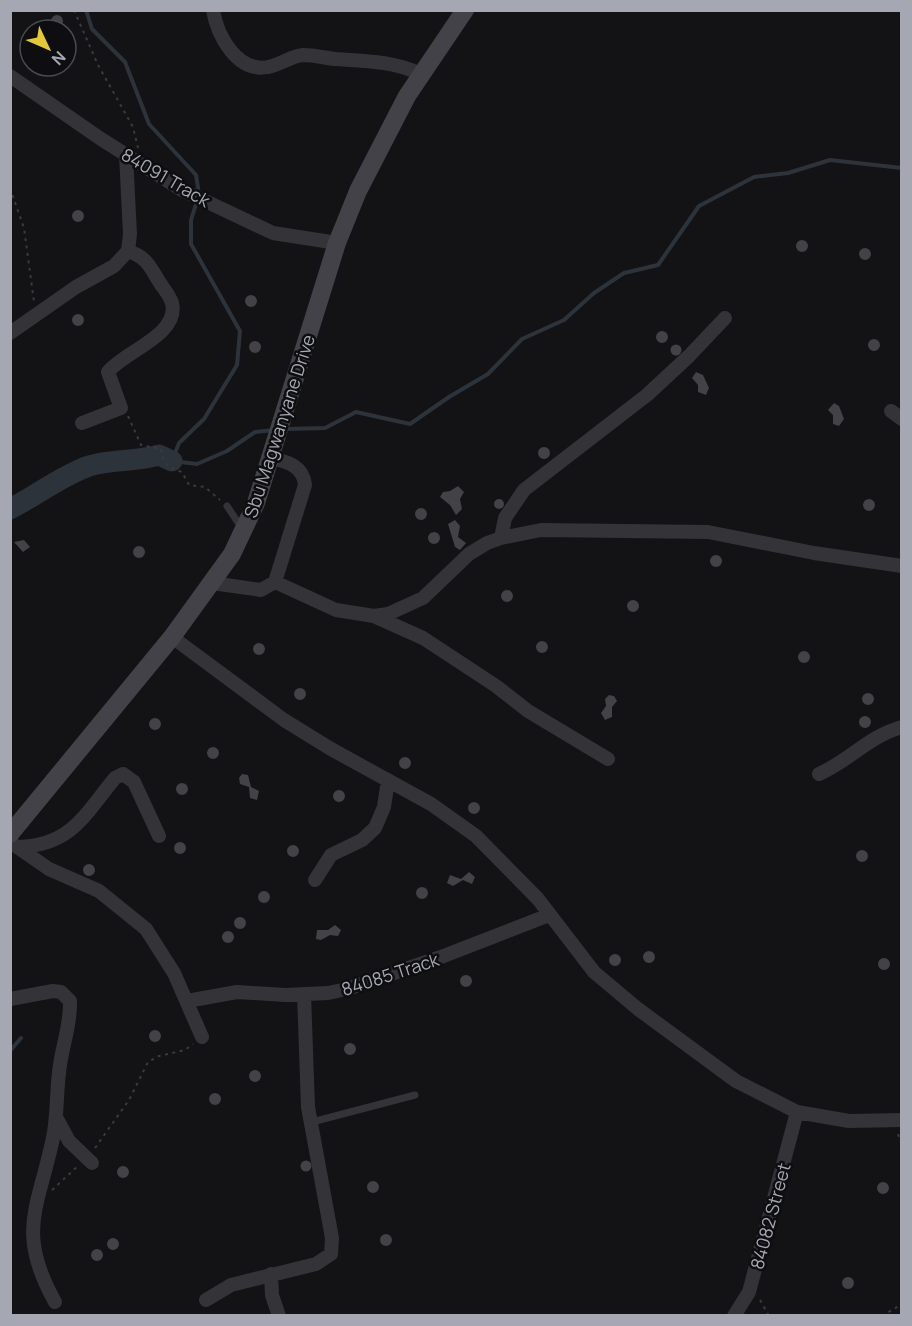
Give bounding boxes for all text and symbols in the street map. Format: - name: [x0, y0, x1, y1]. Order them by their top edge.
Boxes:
- north arrow: [18, 18, 78, 78]
- text: N: [47, 47, 71, 70]
- street label: 84091 Track: [117, 142, 216, 213]
- street label: Sbu Magwanyane Drive: [238, 331, 320, 521]
- street label: 84085 Track: [338, 947, 443, 1001]
- street label: 84082 Street: [744, 1160, 796, 1272]

